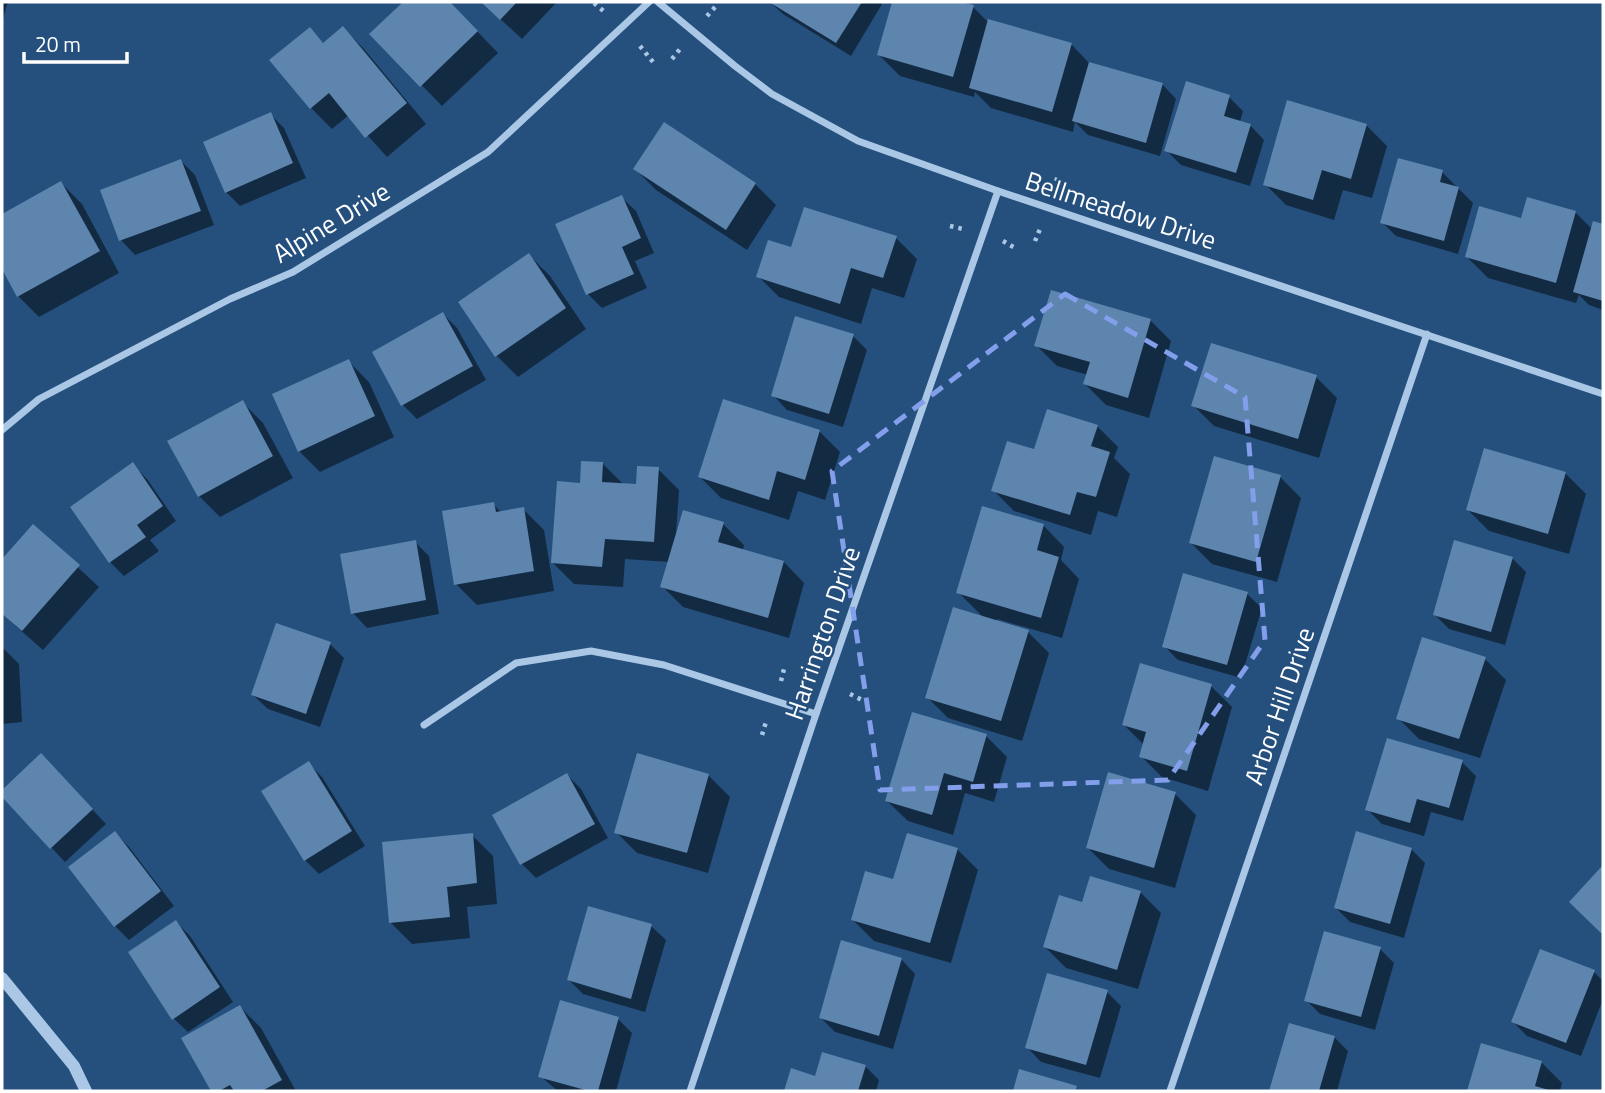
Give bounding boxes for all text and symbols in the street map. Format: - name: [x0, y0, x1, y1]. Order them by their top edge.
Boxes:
- scale bar: [24, 21, 128, 65]
- text: 20 m: [35, 28, 81, 60]
- street label: Bellmeadow Drive: [1020, 161, 1222, 259]
- street label: Alpine Drive: [265, 172, 397, 272]
- street label: Harrington Drive: [774, 541, 870, 725]
- street label: Arbor Hill Drive: [1234, 622, 1324, 790]

